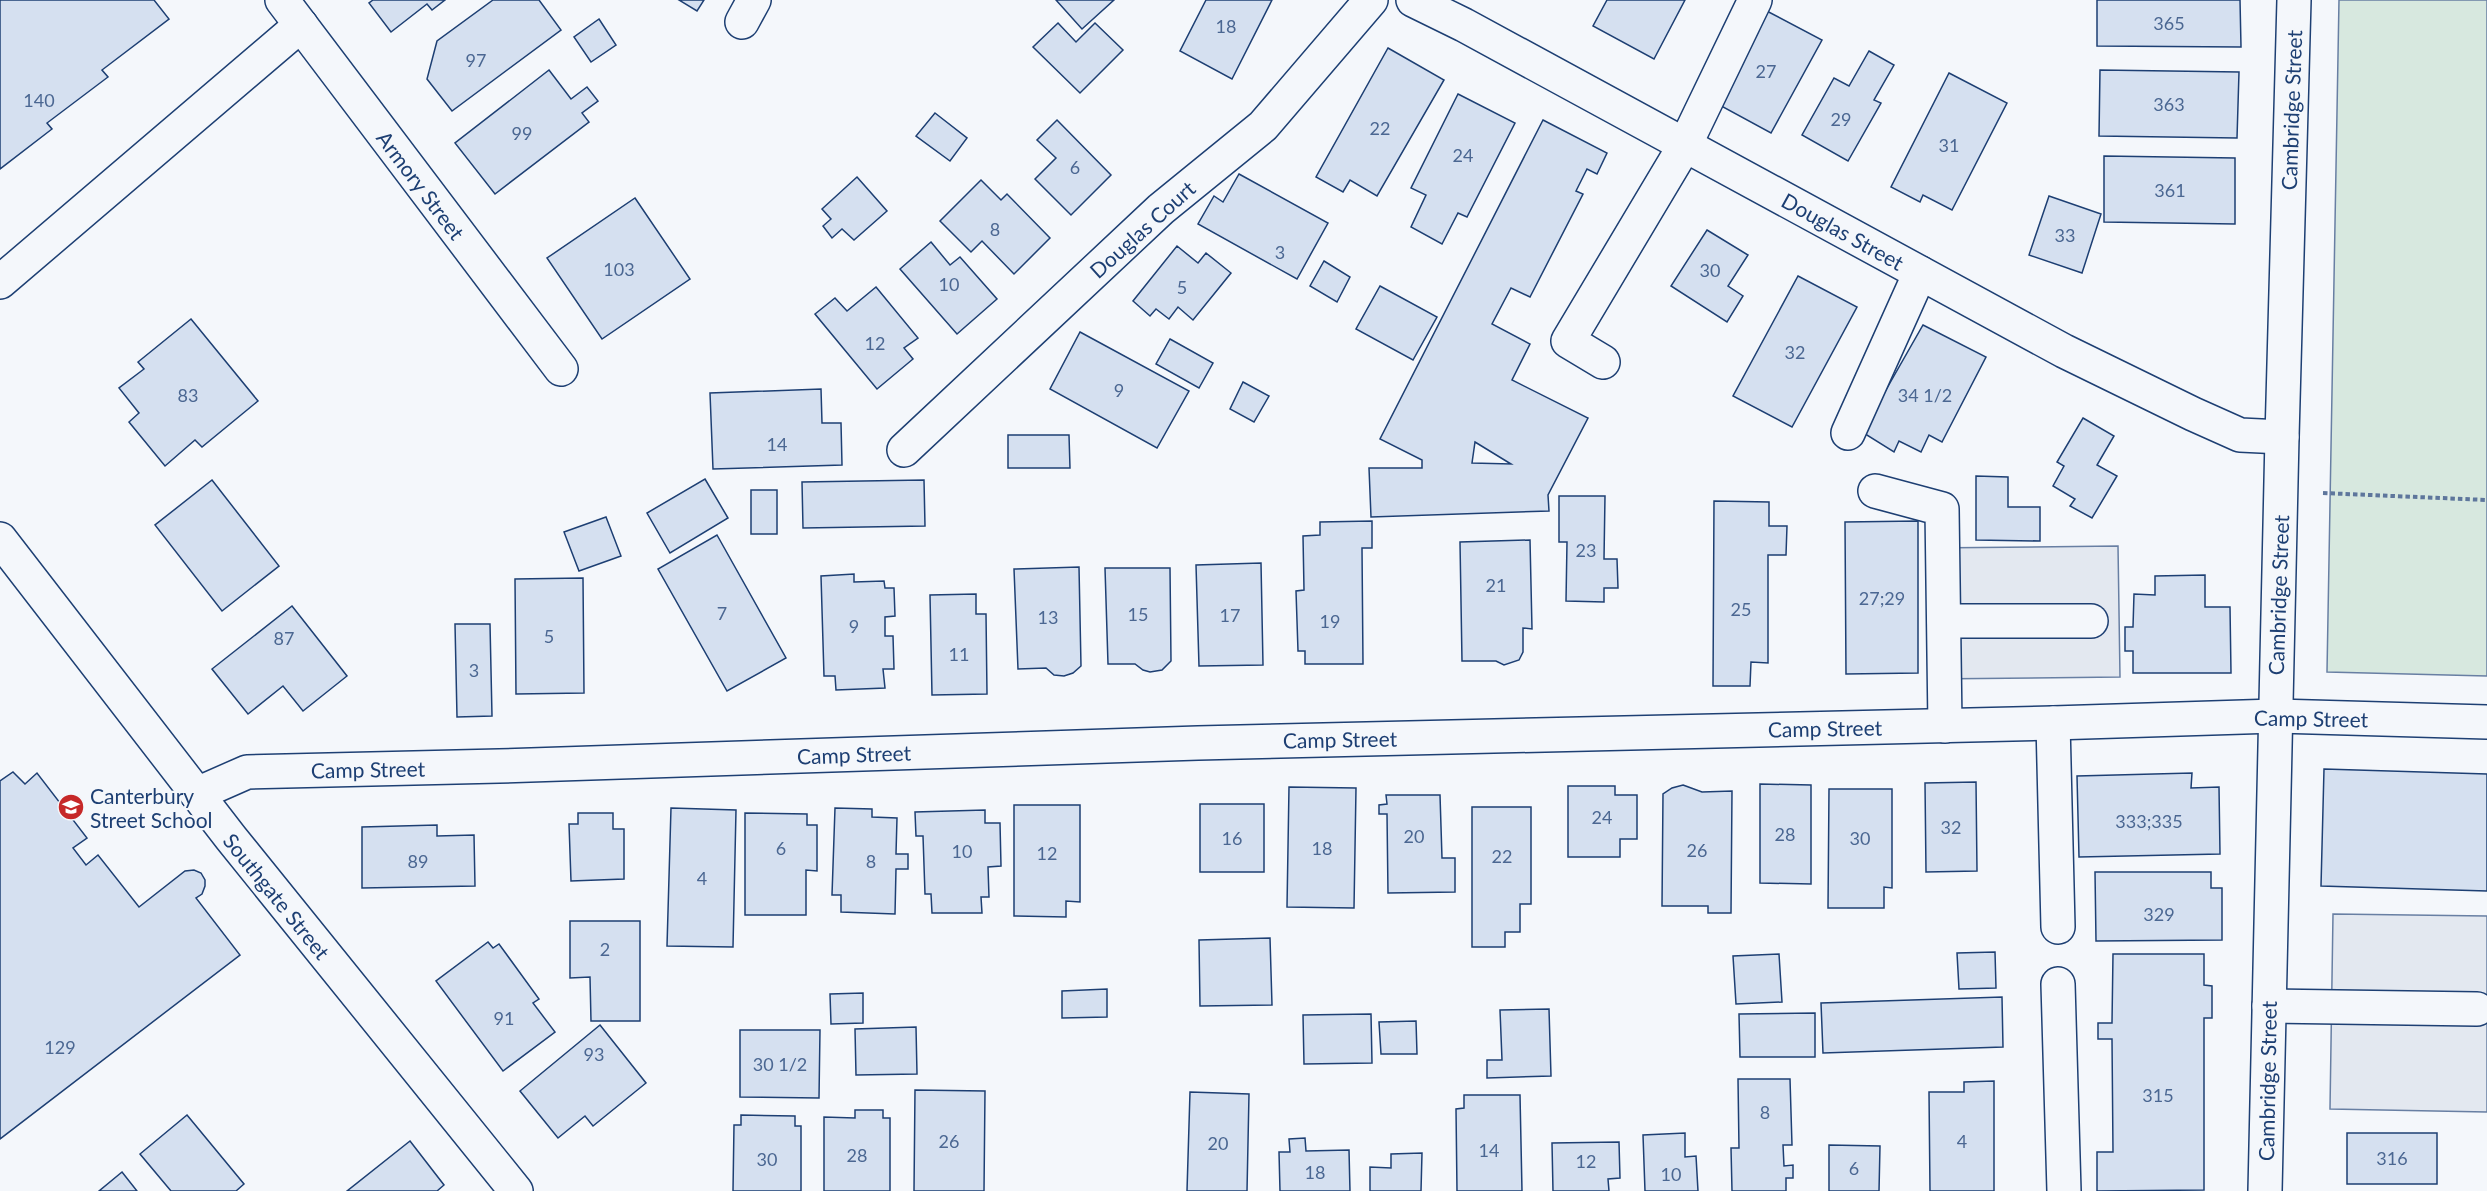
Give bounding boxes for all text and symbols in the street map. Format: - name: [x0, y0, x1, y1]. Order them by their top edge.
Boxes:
- house number: 365: [2153, 12, 2185, 34]
- house number: 18: [1216, 15, 1236, 37]
- street label: Cambridge Street: [2276, 29, 2306, 191]
- house number: 97: [466, 49, 486, 71]
- house number: 27: [1756, 60, 1776, 82]
- house number: 140: [23, 89, 55, 111]
- house number: 363: [2153, 93, 2185, 115]
- house number: 29: [1831, 108, 1851, 130]
- house number: 22: [1370, 117, 1390, 139]
- house number: 99: [512, 122, 532, 144]
- street label: Armory Street: [372, 126, 470, 245]
- house number: 31: [1939, 134, 1959, 156]
- house number: 24: [1453, 144, 1473, 166]
- house number: 6: [1070, 156, 1080, 178]
- street label: Douglas Court: [1084, 175, 1200, 283]
- house number: 361: [2154, 179, 2186, 201]
- street label: Douglas Street: [1778, 187, 1909, 275]
- house number: 8: [990, 218, 1000, 240]
- house number: 33: [2055, 224, 2075, 246]
- house number: 3: [1275, 241, 1285, 263]
- house number: 103: [603, 258, 635, 280]
- house number: 30: [1700, 259, 1720, 281]
- house number: 10: [939, 273, 959, 295]
- house number: 5: [1177, 276, 1187, 298]
- house number: 12: [865, 332, 885, 354]
- house number: 32: [1785, 341, 1805, 363]
- house number: 9: [1114, 379, 1124, 401]
- house number: 83: [178, 384, 198, 406]
- house number: 34 1/2: [1898, 384, 1952, 406]
- house number: 14: [767, 433, 787, 455]
- street label: Cambridge Street: [2263, 514, 2293, 676]
- house number: 23: [1576, 539, 1596, 561]
- house number: 21: [1486, 574, 1506, 596]
- house number: 27;29: [1859, 587, 1905, 609]
- house number: 25: [1731, 598, 1751, 620]
- house number: 7: [717, 602, 727, 624]
- house number: 15: [1128, 603, 1148, 625]
- house number: 17: [1220, 604, 1240, 626]
- house number: 13: [1038, 606, 1058, 628]
- house number: 19: [1320, 610, 1340, 632]
- house number: 9: [849, 615, 859, 637]
- house number: 5: [544, 625, 554, 647]
- house number: 87: [274, 627, 294, 649]
- house number: 11: [949, 643, 969, 665]
- house number: 3: [469, 659, 479, 681]
- street label: Camp Street: [2254, 705, 2369, 732]
- street label: Camp Street: [1768, 714, 1883, 741]
- street label: Camp Street: [1283, 725, 1398, 752]
- street label: Camp Street: [797, 739, 912, 768]
- street label: Camp Street: [311, 755, 426, 782]
- place label: Canterbury Street School: [90, 783, 213, 832]
- school or university icon: Canterbury Street School: [56, 792, 86, 822]
- house number: 24: [1592, 806, 1612, 828]
- house number: 333;335: [2115, 810, 2183, 832]
- house number: 32: [1941, 816, 1961, 838]
- house number: 28: [1775, 823, 1795, 845]
- house number: 20: [1404, 825, 1424, 847]
- house number: 16: [1222, 827, 1242, 849]
- house number: 30: [1850, 827, 1870, 849]
- street label: Southgate Street: [219, 828, 336, 964]
- house number: 6: [776, 837, 786, 859]
- house number: 18: [1312, 837, 1332, 859]
- house number: 26: [1687, 839, 1707, 861]
- house number: 10: [952, 840, 972, 862]
- house number: 12: [1037, 842, 1057, 864]
- house number: 22: [1492, 845, 1512, 867]
- house number: 89: [408, 850, 428, 872]
- house number: 8: [866, 850, 876, 872]
- house number: 4: [697, 867, 707, 889]
- house number: 329: [2143, 903, 2175, 925]
- house number: 2: [600, 938, 610, 960]
- street label: Cambridge Street: [2253, 1000, 2281, 1161]
- house number: 91: [494, 1007, 514, 1029]
- house number: 129: [44, 1036, 76, 1058]
- house number: 93: [584, 1043, 604, 1065]
- house number: 30 1/2: [753, 1053, 807, 1075]
- house number: 315: [2142, 1084, 2174, 1106]
- house number: 8: [1760, 1101, 1770, 1123]
- house number: 26: [939, 1130, 959, 1152]
- house number: 4: [1957, 1130, 1967, 1152]
- house number: 20: [1208, 1132, 1228, 1154]
- house number: 14: [1479, 1139, 1499, 1161]
- house number: 28: [847, 1144, 867, 1166]
- house number: 316: [2376, 1147, 2408, 1169]
- house number: 30: [757, 1148, 777, 1170]
- house number: 12: [1576, 1150, 1596, 1172]
- house number: 6: [1849, 1157, 1859, 1179]
- house number: 18: [1305, 1161, 1325, 1183]
- house number: 10: [1661, 1163, 1681, 1185]

